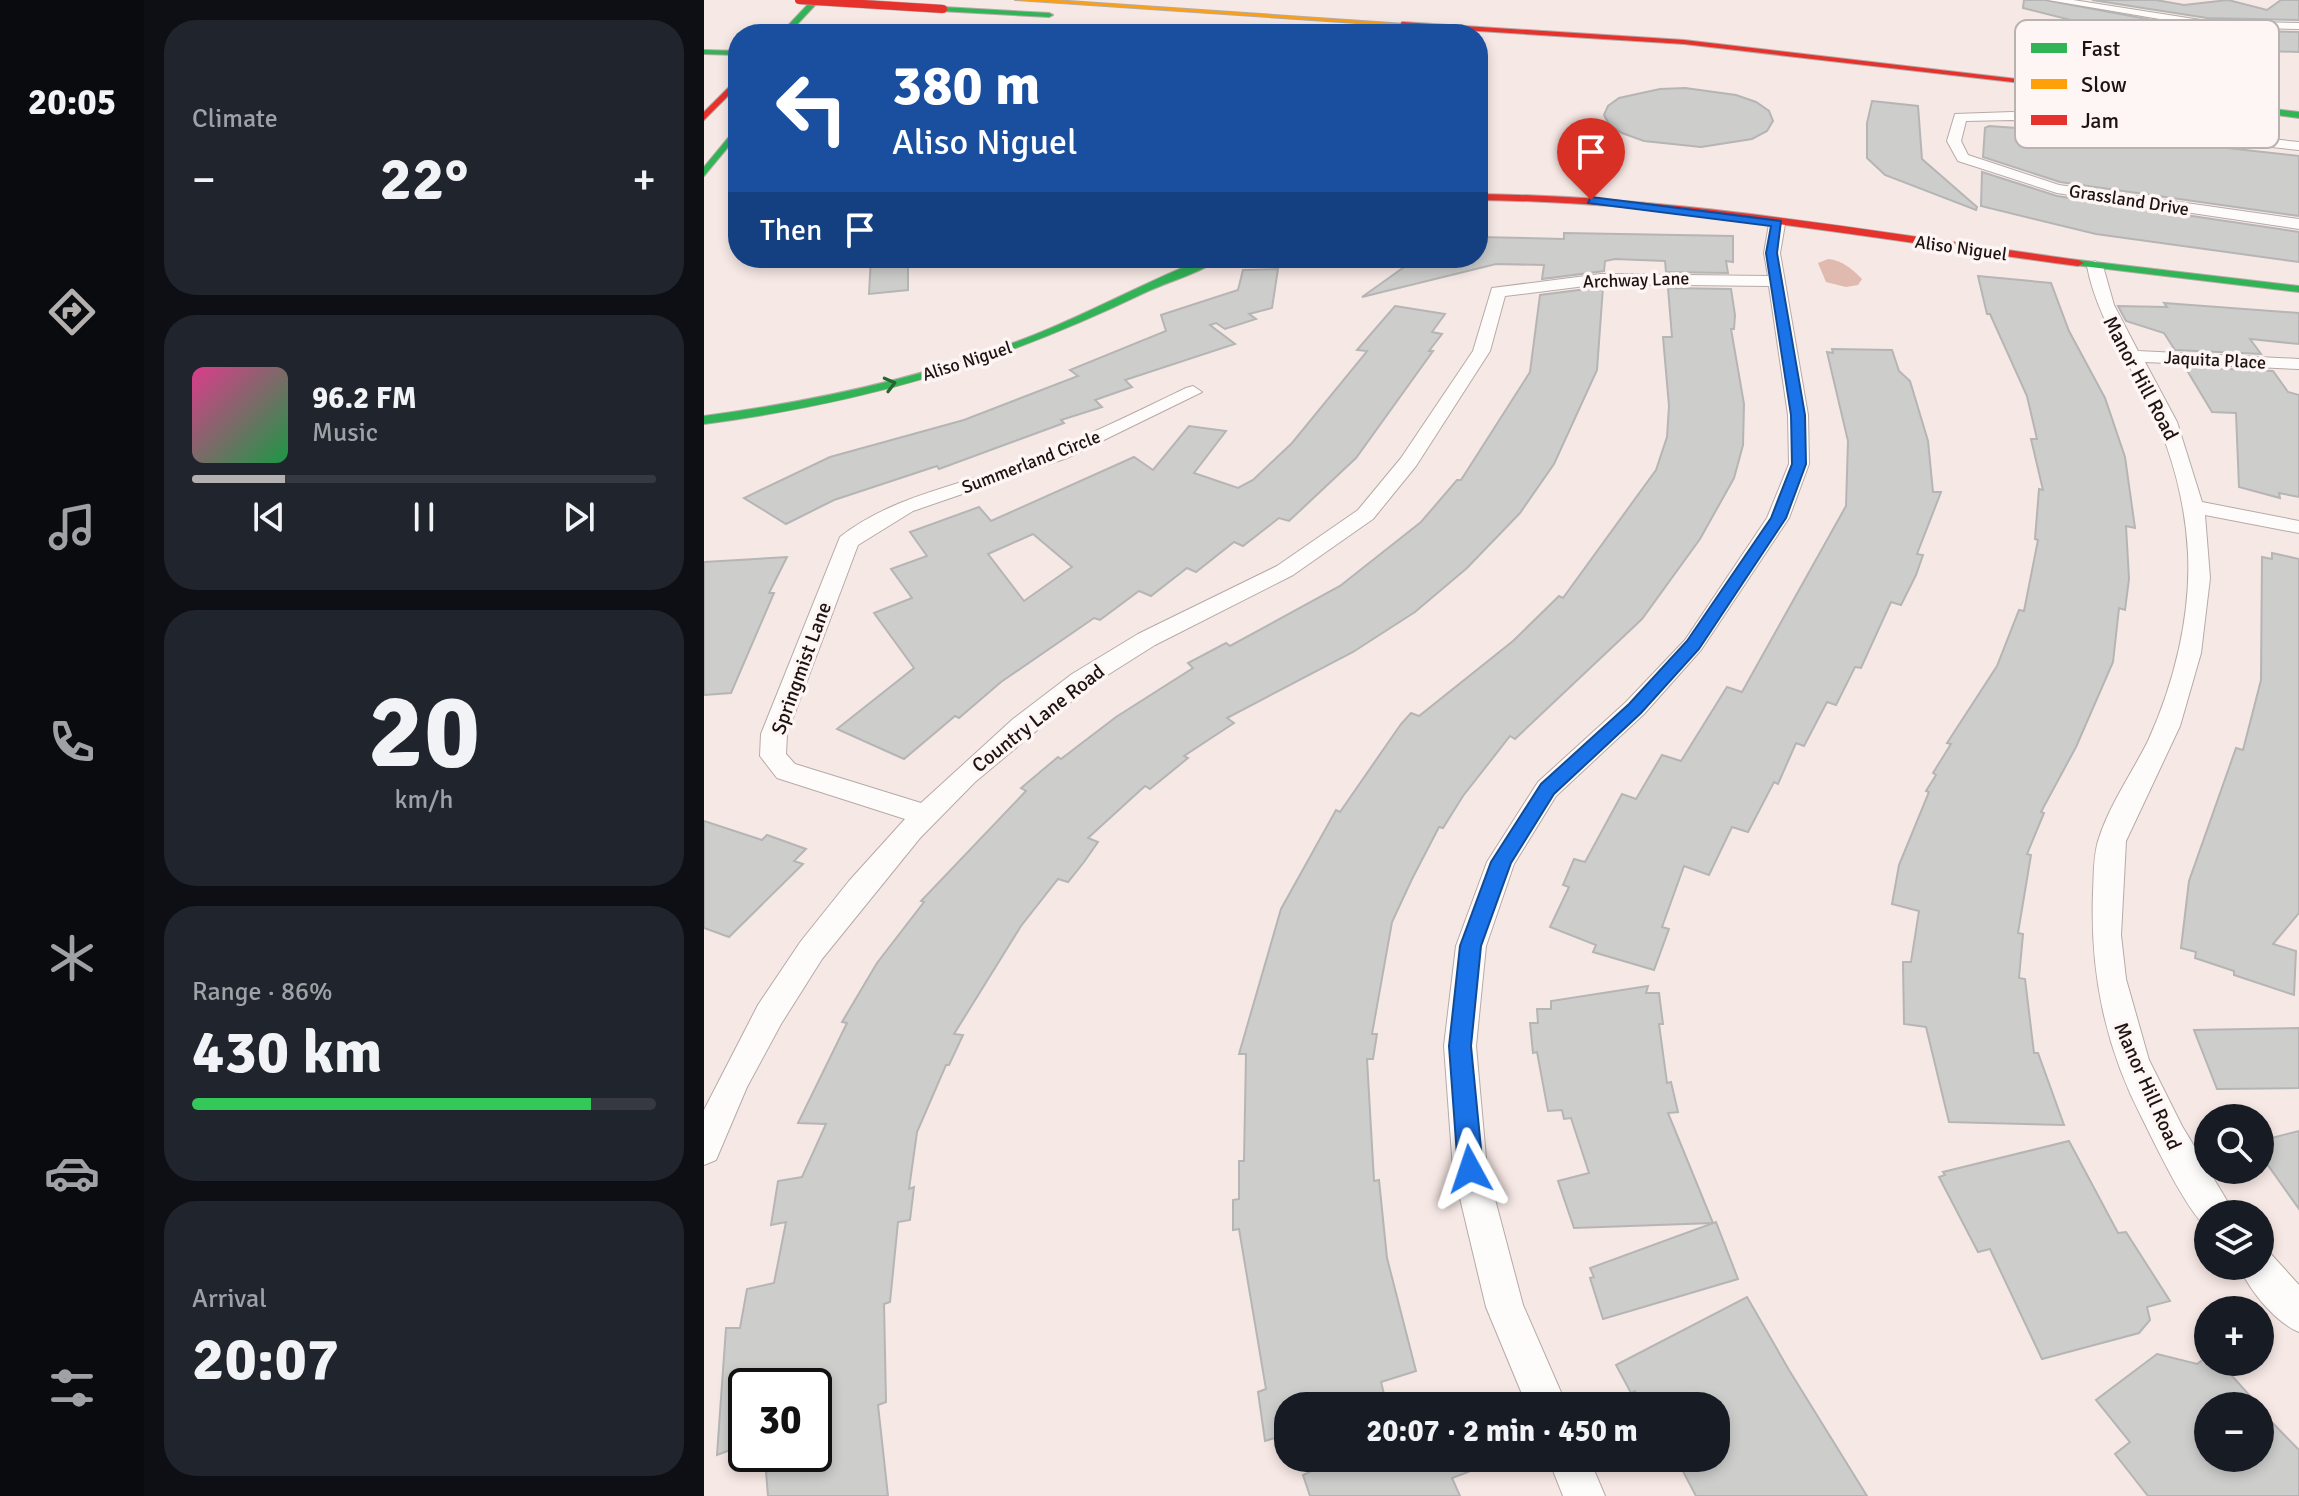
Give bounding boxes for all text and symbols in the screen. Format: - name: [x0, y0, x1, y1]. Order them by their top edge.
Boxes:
- legend: [2015, 20, 2279, 148]
- text: Fast: [2081, 35, 2121, 62]
- text: 380 m: [892, 51, 1040, 120]
- icon: left: [760, 56, 864, 160]
- text: Slow: [2081, 71, 2127, 98]
- text: 20:05: [28, 80, 116, 125]
- text: Climate: [192, 103, 278, 135]
- text: Jam: [2081, 107, 2119, 134]
- pin: [1557, 118, 1625, 200]
- text: Aliso Niguel: [892, 120, 1078, 165]
- icon: arrive: [1569, 130, 1613, 174]
- text: 22°: [380, 143, 468, 217]
- text: −: [192, 153, 216, 207]
- text: +: [632, 153, 656, 207]
- street label: Grassland Drive: [2068, 180, 2190, 220]
- icon: arrive: [838, 208, 882, 252]
- text: Then: [760, 212, 822, 249]
- street label: Aliso Niguel: [1914, 231, 2008, 265]
- street label: Archway Lane: [1582, 267, 1690, 293]
- icon: directions: [44, 284, 100, 340]
- street label: Manor Hill Road: [2097, 312, 2184, 445]
- street label: Aliso Niguel: [919, 336, 1015, 386]
- street label: Jaquita Place: [2163, 346, 2267, 374]
- one-way arrow: [883, 377, 897, 394]
- text: 96.2 FM: [312, 380, 417, 417]
- text: Music: [312, 417, 378, 449]
- street label: Summerland Circle: [959, 425, 1103, 499]
- icon: previous: [247, 495, 291, 539]
- icon: pause: [402, 495, 446, 539]
- icon: next: [557, 495, 601, 539]
- icon: music: [44, 499, 100, 555]
- street label: Springmist Lane: [766, 599, 837, 738]
- street label: Country Lane Road: [967, 659, 1110, 778]
- text: 20: [368, 668, 480, 796]
- icon: phone: [44, 714, 100, 770]
- text: km/h: [395, 784, 453, 816]
- icon: climate: [44, 930, 100, 986]
- text: Range · 86%: [192, 976, 333, 1008]
- text: 430 km: [192, 1016, 382, 1090]
- street label: Manor Hill Road: [2108, 1019, 2187, 1154]
- map controls: [2194, 1104, 2274, 1472]
- button: search: [2194, 1104, 2274, 1184]
- position arrow: [1428, 1127, 1512, 1211]
- icon: car: [44, 1145, 100, 1201]
- button: layers: [2194, 1200, 2274, 1280]
- text: Arrival: [192, 1283, 267, 1315]
- button: +: [2194, 1296, 2274, 1376]
- text: 20:07: [192, 1323, 339, 1397]
- icon: filters: [44, 1360, 100, 1416]
- speed limit sign: 30: [728, 1368, 832, 1472]
- button: −: [2194, 1392, 2274, 1472]
- text: 20:07 · 2 min · 450 m: [1366, 1413, 1638, 1450]

